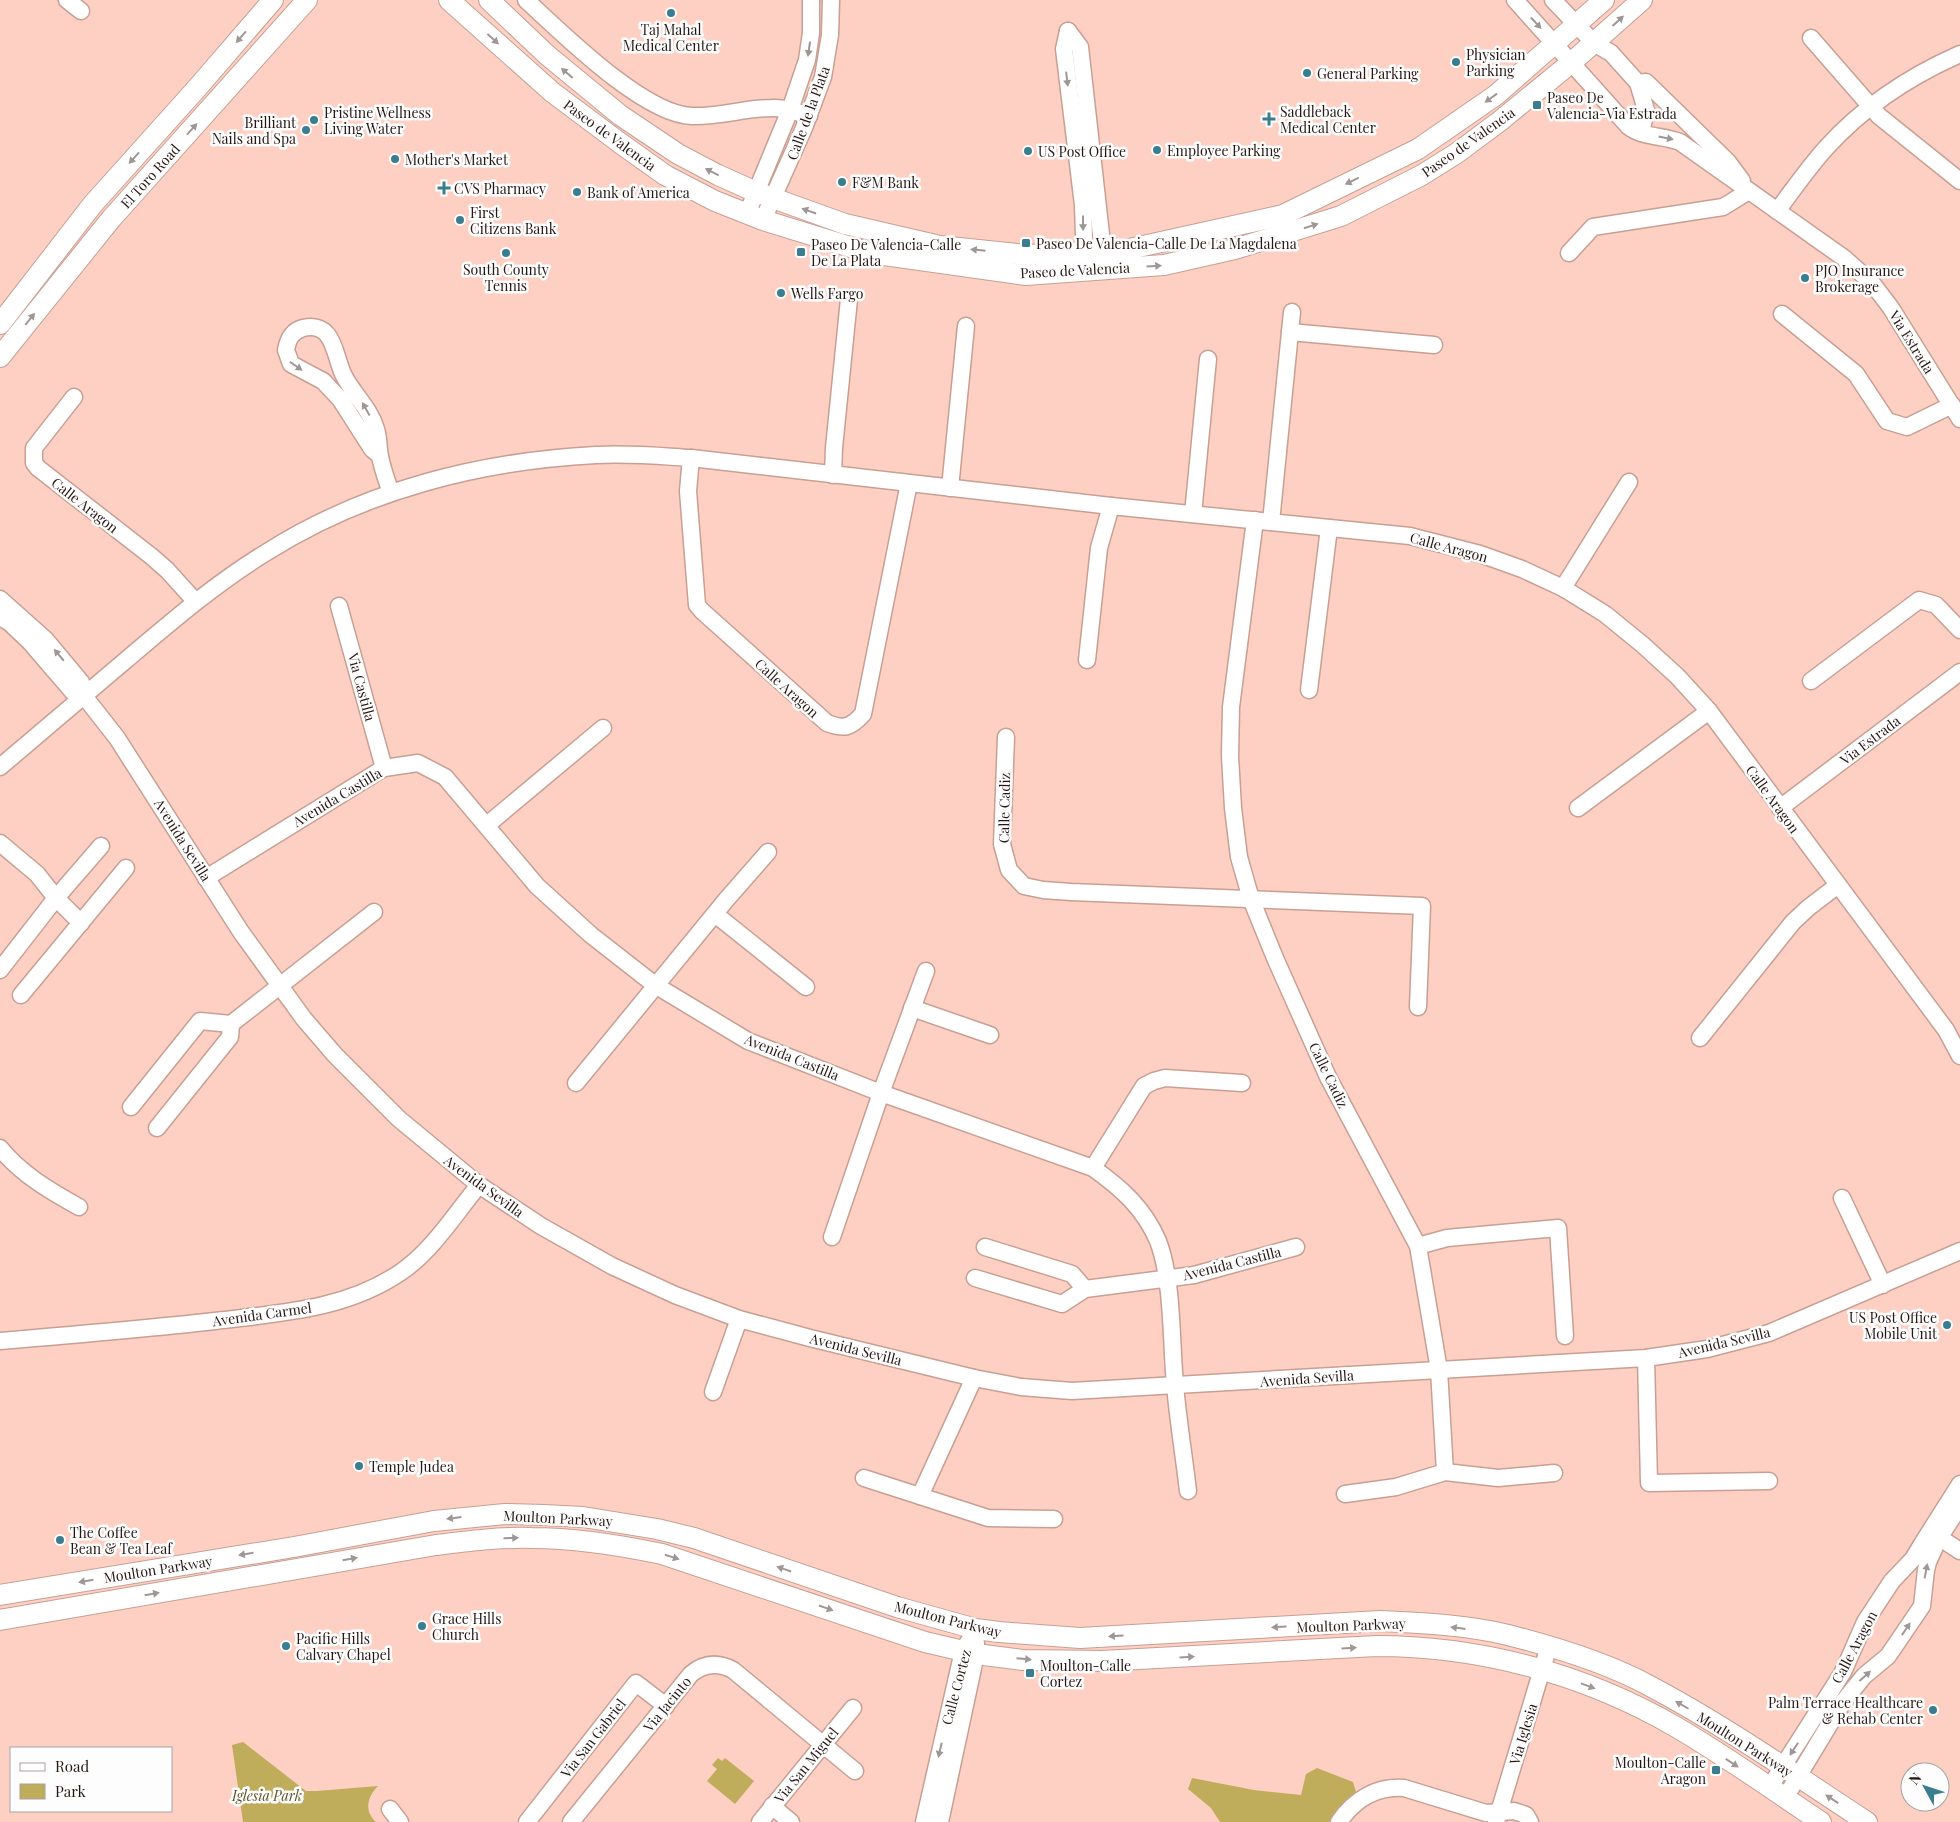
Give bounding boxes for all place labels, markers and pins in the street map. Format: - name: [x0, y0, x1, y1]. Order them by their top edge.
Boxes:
- marker: Taj Mahal Medical Center: [665, 7, 677, 19]
- place label: Taj Mahal Medical Center: [623, 20, 720, 55]
- place label: Physician Parking: [1466, 45, 1526, 80]
- marker: Physician Parking: [1450, 56, 1462, 68]
- place label: General Parking: [1317, 64, 1419, 83]
- marker: General Parking: [1301, 67, 1313, 79]
- place label: Paseo De Valencia-Via Estrada: [1546, 88, 1677, 123]
- marker: Paseo De Valencia-Via Estrada: [1531, 99, 1543, 111]
- place label: Saddleback Medical Center: [1280, 102, 1377, 137]
- place label: Pristine Wellness Living Water: [324, 103, 431, 138]
- marker: Saddleback Medical Center: [1262, 112, 1276, 126]
- place label: Brilliant Nails and Spa: [212, 113, 297, 148]
- marker: Pristine Wellness Living Water: [308, 114, 320, 126]
- marker: Brilliant Nails and Spa: [300, 124, 312, 136]
- place label: Employee Parking: [1167, 141, 1281, 160]
- place label: US Post Office: [1038, 142, 1126, 161]
- marker: Employee Parking: [1151, 144, 1163, 156]
- marker: US Post Office: [1022, 145, 1034, 157]
- place label: Mother's Market: [405, 150, 509, 169]
- marker: Mother's Market: [389, 153, 401, 165]
- place label: F&M Bank: [852, 173, 919, 192]
- marker: F&M Bank: [836, 176, 848, 188]
- place label: CVS Pharmacy: [454, 179, 546, 198]
- marker: CVS Pharmacy: [438, 182, 450, 194]
- place label: Bank of America: [587, 183, 690, 202]
- marker: Bank of America: [571, 186, 583, 198]
- place label: First Citizens Bank: [470, 203, 557, 238]
- marker: First Citizens Bank: [454, 214, 466, 226]
- place label: Paseo De Valencia-Calle De La Magdalena: [1036, 234, 1297, 253]
- place label: Paseo De Valencia-Calle De La Plata: [811, 235, 961, 270]
- marker: Paseo De Valencia-Calle De La Magdalena: [1020, 237, 1032, 249]
- marker: Paseo De Valencia-Calle De La Plata: [795, 246, 807, 258]
- marker: South County Tennis: [500, 247, 512, 259]
- place label: South County Tennis: [463, 260, 549, 295]
- place label: PJO Insurance Brokerage: [1815, 261, 1904, 296]
- marker: PJO Insurance Brokerage: [1799, 272, 1811, 284]
- place label: Wells Fargo: [790, 284, 864, 303]
- marker: Wells Fargo: [775, 287, 787, 299]
- place label: US Post Office Mobile Unit: [1849, 1308, 1938, 1343]
- marker: US Post Office Mobile Unit: [1941, 1319, 1953, 1331]
- place label: Temple Judea: [369, 1457, 454, 1476]
- marker: Temple Judea: [353, 1460, 365, 1472]
- place label: The Coffee Bean & Tea Leaf: [70, 1523, 173, 1558]
- marker: The Coffee Bean & Tea Leaf: [54, 1534, 66, 1546]
- place label: Grace Hills Church: [432, 1609, 501, 1644]
- marker: Grace Hills Church: [416, 1620, 428, 1632]
- place label: Pacific Hills Calvary Chapel: [296, 1629, 391, 1664]
- marker: Pacific Hills Calvary Chapel: [280, 1640, 292, 1652]
- place label: Moulton-Calle Cortez: [1040, 1656, 1131, 1691]
- marker: Moulton-Calle Cortez: [1024, 1667, 1036, 1679]
- place label: Palm Terrace Healthcare & Rehab Center: [1768, 1693, 1924, 1728]
- marker: Palm Terrace Healthcare & Rehab Center: [1927, 1704, 1939, 1716]
- place label: Moulton-Calle Aragon: [1615, 1753, 1707, 1788]
- marker: Moulton-Calle Aragon: [1710, 1764, 1722, 1776]

